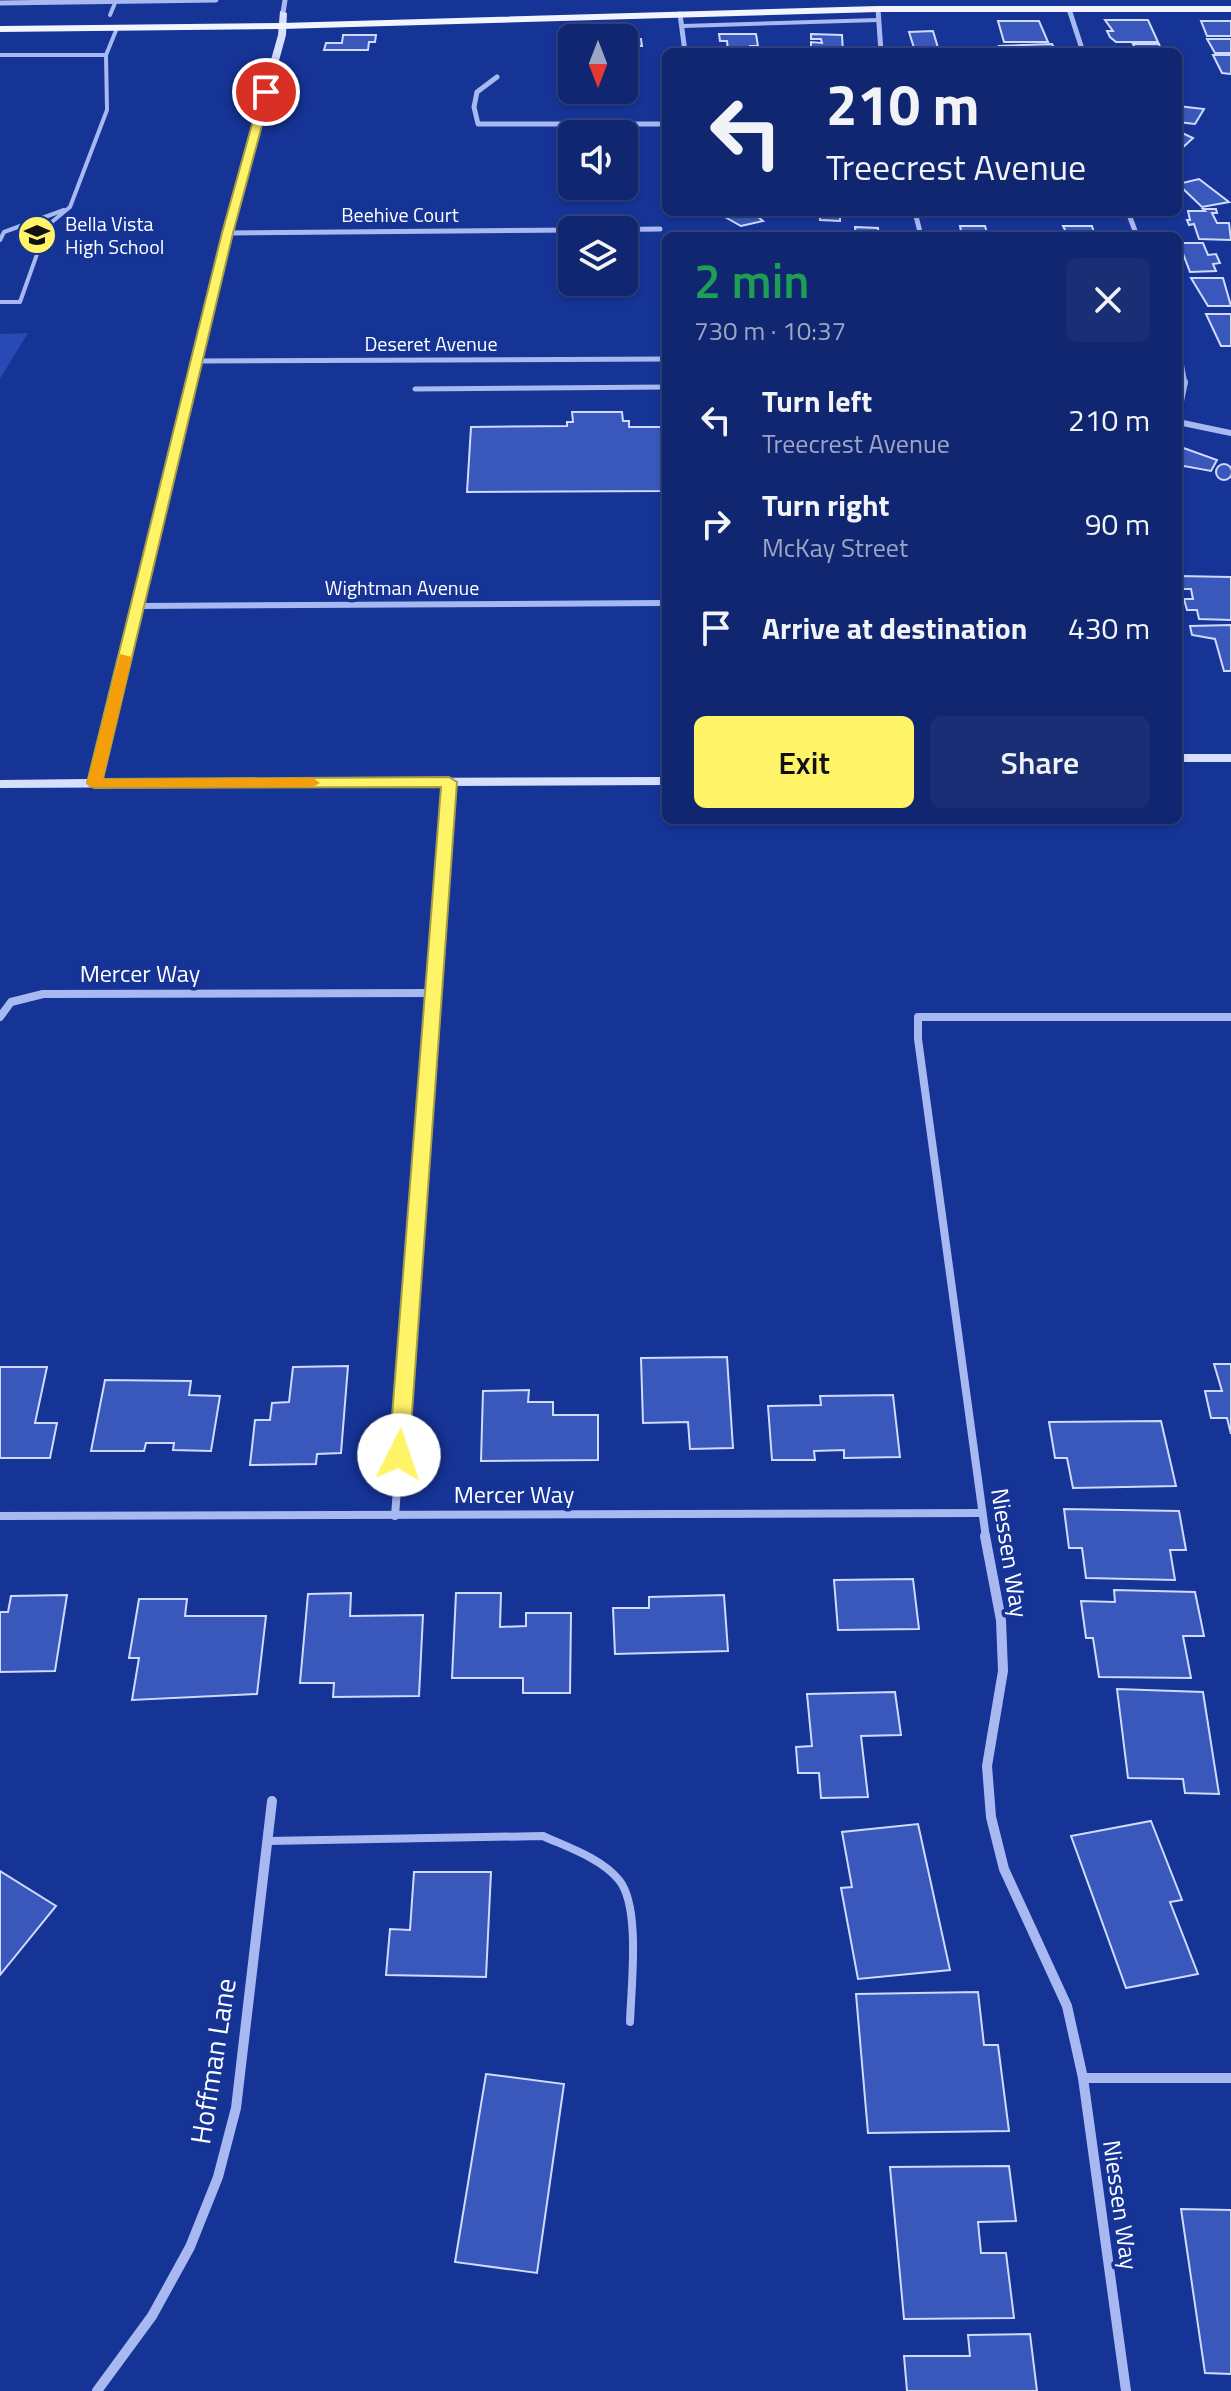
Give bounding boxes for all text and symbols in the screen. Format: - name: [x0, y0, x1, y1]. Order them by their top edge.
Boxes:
- north arrow: [558, 24, 638, 104]
- map controls: [558, 24, 638, 296]
- pin: [232, 58, 300, 126]
- text: 210 m: [826, 62, 979, 147]
- icon: arrive: [244, 70, 288, 114]
- icon: left: [694, 80, 798, 184]
- button: sound: [558, 120, 638, 200]
- text: Treecrest Avenue: [826, 139, 1086, 194]
- street label: Beehive Court: [341, 199, 459, 230]
- place label: Bella Vista High School: [65, 208, 164, 262]
- school or university icon: Bella Vista High School: [16, 214, 58, 256]
- button: layers: [558, 216, 638, 296]
- text: 2 min: [694, 244, 809, 317]
- button: close: [1066, 258, 1150, 342]
- text: 730 m · 10:37: [694, 311, 846, 350]
- street label: Deseret Avenue: [364, 328, 498, 359]
- text: Turn left: [762, 378, 872, 424]
- text: 210 m: [1068, 397, 1150, 443]
- icon: left: [694, 398, 738, 442]
- text: Treecrest Avenue: [762, 424, 950, 463]
- text: Turn right: [762, 482, 890, 528]
- text: 90 m: [1085, 501, 1150, 547]
- icon: right: [694, 502, 738, 546]
- text: McKay Street: [762, 528, 908, 567]
- street label: Wightman Avenue: [325, 572, 479, 603]
- text: Arrive at destination: [762, 605, 1027, 651]
- text: 430 m: [1068, 605, 1150, 651]
- icon: arrive: [694, 606, 738, 650]
- button: Exit: [694, 716, 914, 808]
- button: Share: [930, 716, 1150, 808]
- street label: Mercer Way: [80, 955, 201, 991]
- position arrow: [357, 1413, 441, 1497]
- street label: Mercer Way: [454, 1476, 575, 1512]
- street label: Niessen Way: [982, 1486, 1038, 1621]
- street label: Hoffman Lane: [178, 1975, 247, 2147]
- street label: Niessen Way: [1094, 2138, 1148, 2272]

